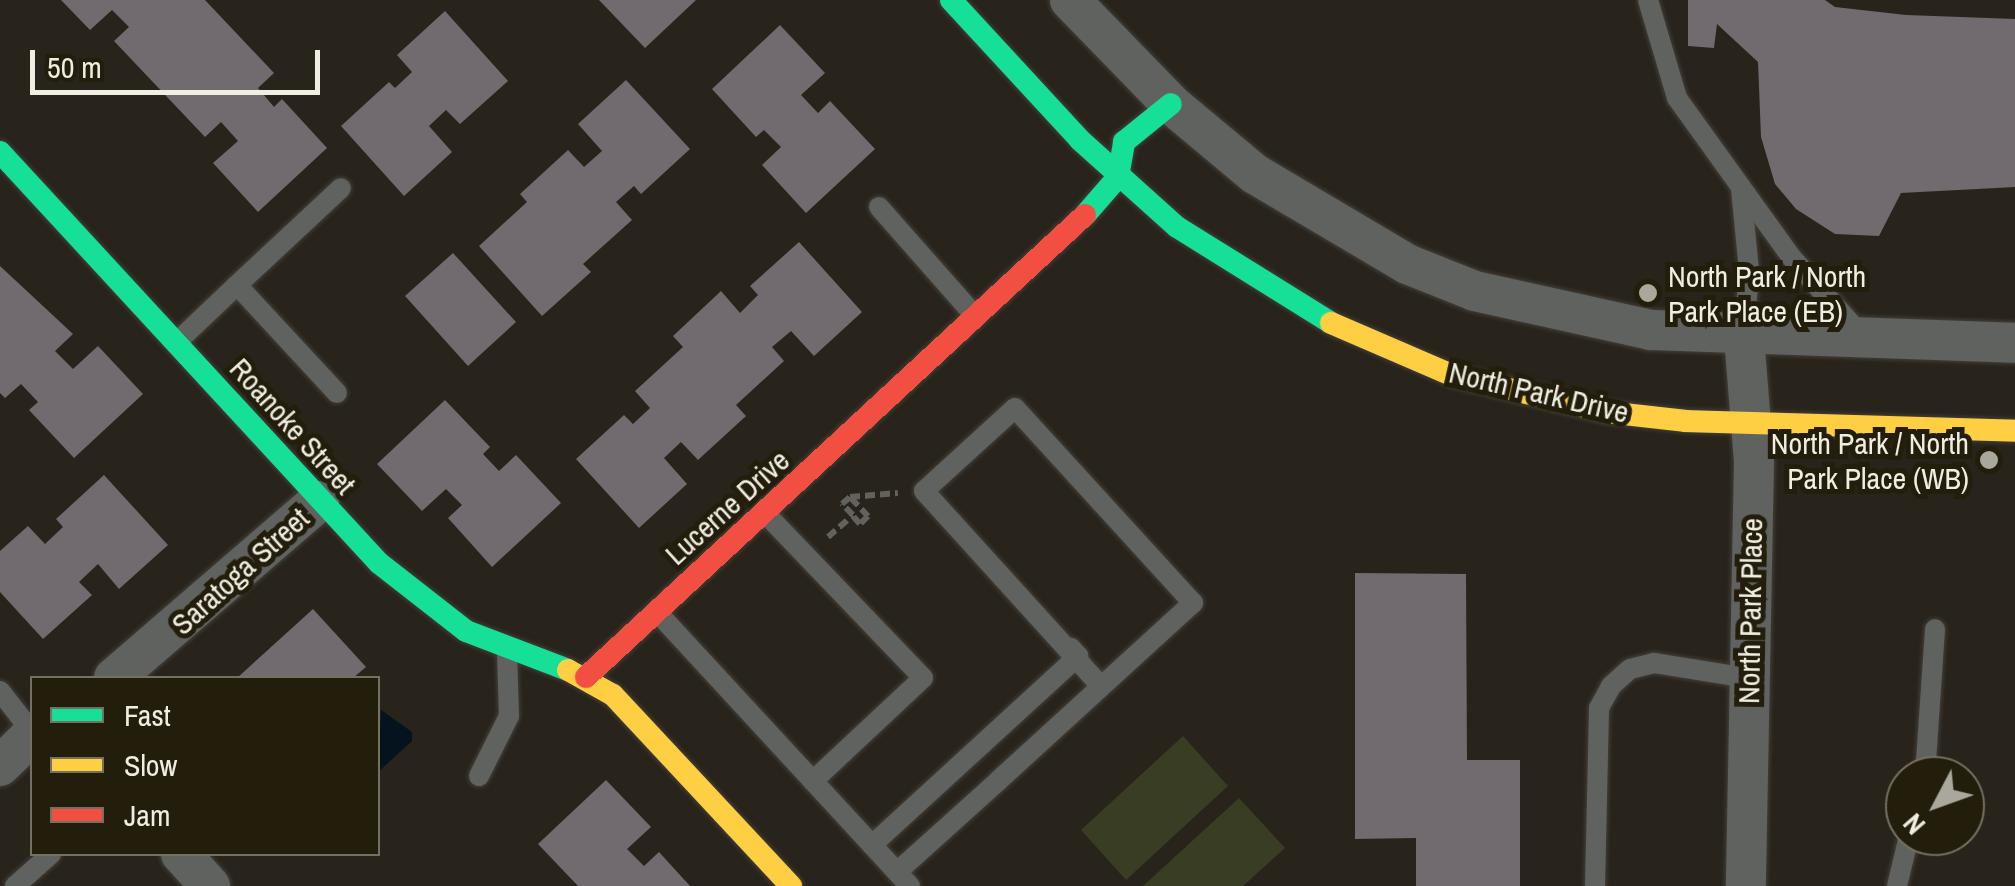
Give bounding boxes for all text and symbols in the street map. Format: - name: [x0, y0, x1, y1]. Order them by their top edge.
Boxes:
- scale bar: [35, 30, 325, 92]
- text: 50 m: [47, 47, 102, 87]
- place label: North Park / North Park Place (EB): [1668, 258, 1866, 328]
- marker: North Park / North Park Place (EB): [1637, 282, 1659, 304]
- street label: Roanoke Street: [222, 350, 364, 502]
- street label: North Park Drive: [1446, 354, 1632, 430]
- place label: North Park / North Park Place (WB): [1771, 425, 1969, 496]
- street label: Lucerne Drive: [658, 442, 796, 572]
- marker: North Park / North Park Place (WB): [1978, 449, 2000, 471]
- street label: Saratoga Street: [164, 500, 316, 642]
- street label: North Park Place: [1730, 518, 1770, 704]
- legend: [30, 676, 380, 856]
- text: Fast: [124, 695, 171, 735]
- text: Slow: [124, 745, 177, 785]
- north arrow: [1885, 756, 1985, 856]
- text: Jam: [124, 795, 170, 835]
- text: N: [1894, 806, 1934, 843]

